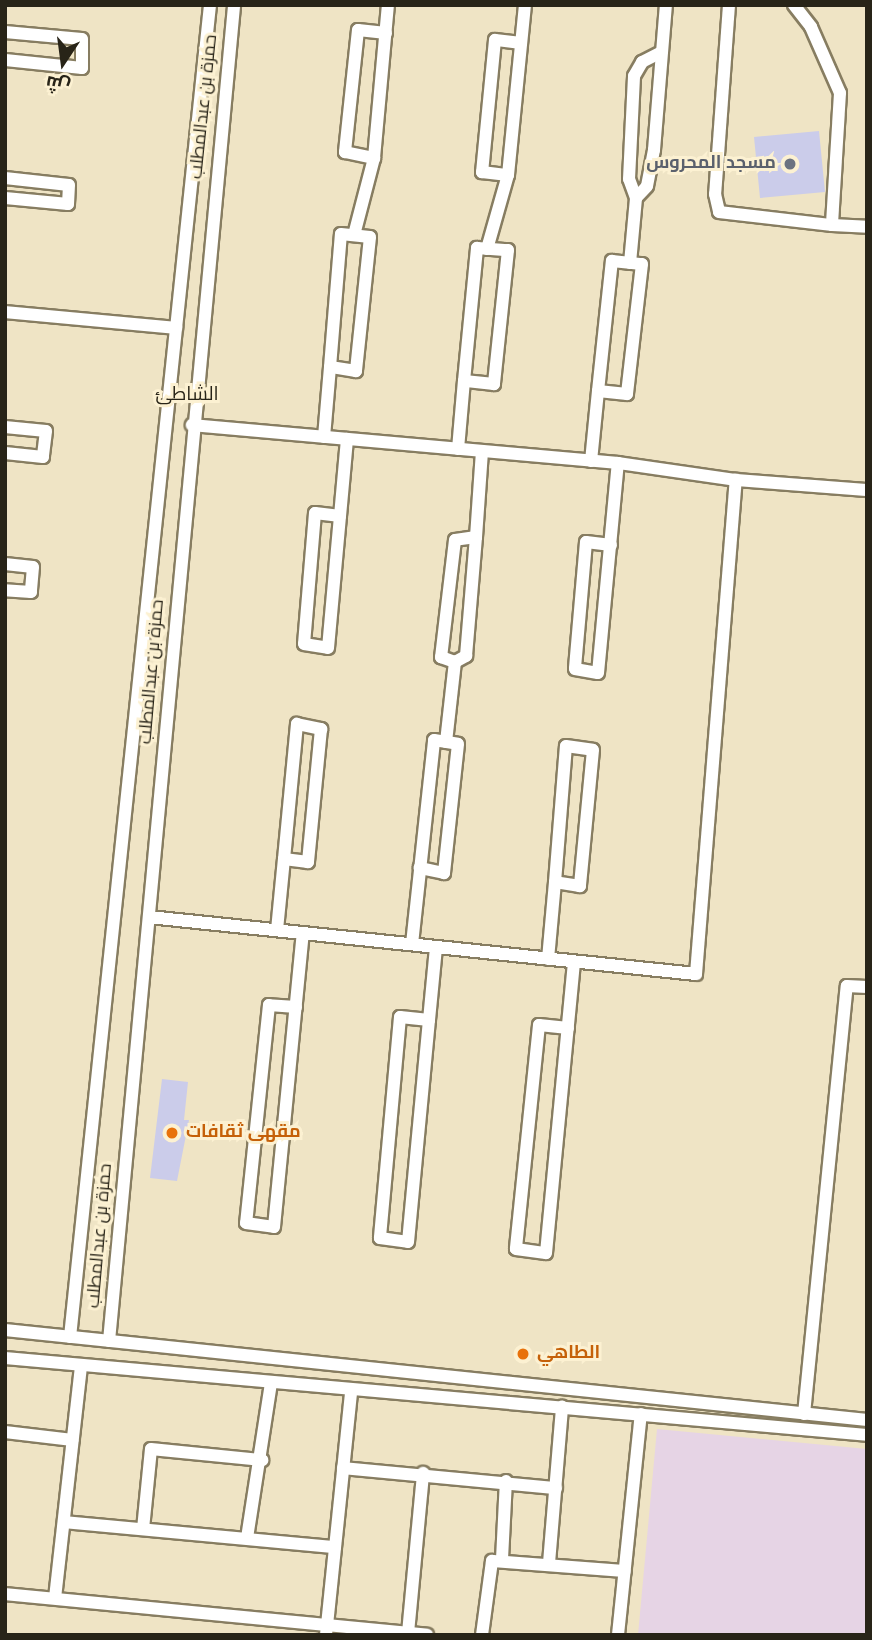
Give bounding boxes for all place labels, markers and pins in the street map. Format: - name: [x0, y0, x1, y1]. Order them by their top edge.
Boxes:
- place label: مسجد المحروس: [646, 153, 776, 175]
- marker: مسجد المحروس: [782, 156, 798, 172]
- place label: مقهى ثقافات: [186, 1122, 301, 1144]
- marker: مقهى ثقافات: [164, 1125, 180, 1141]
- place label: الطاهي: [537, 1343, 600, 1365]
- marker: الطاهي: [515, 1346, 531, 1362]

